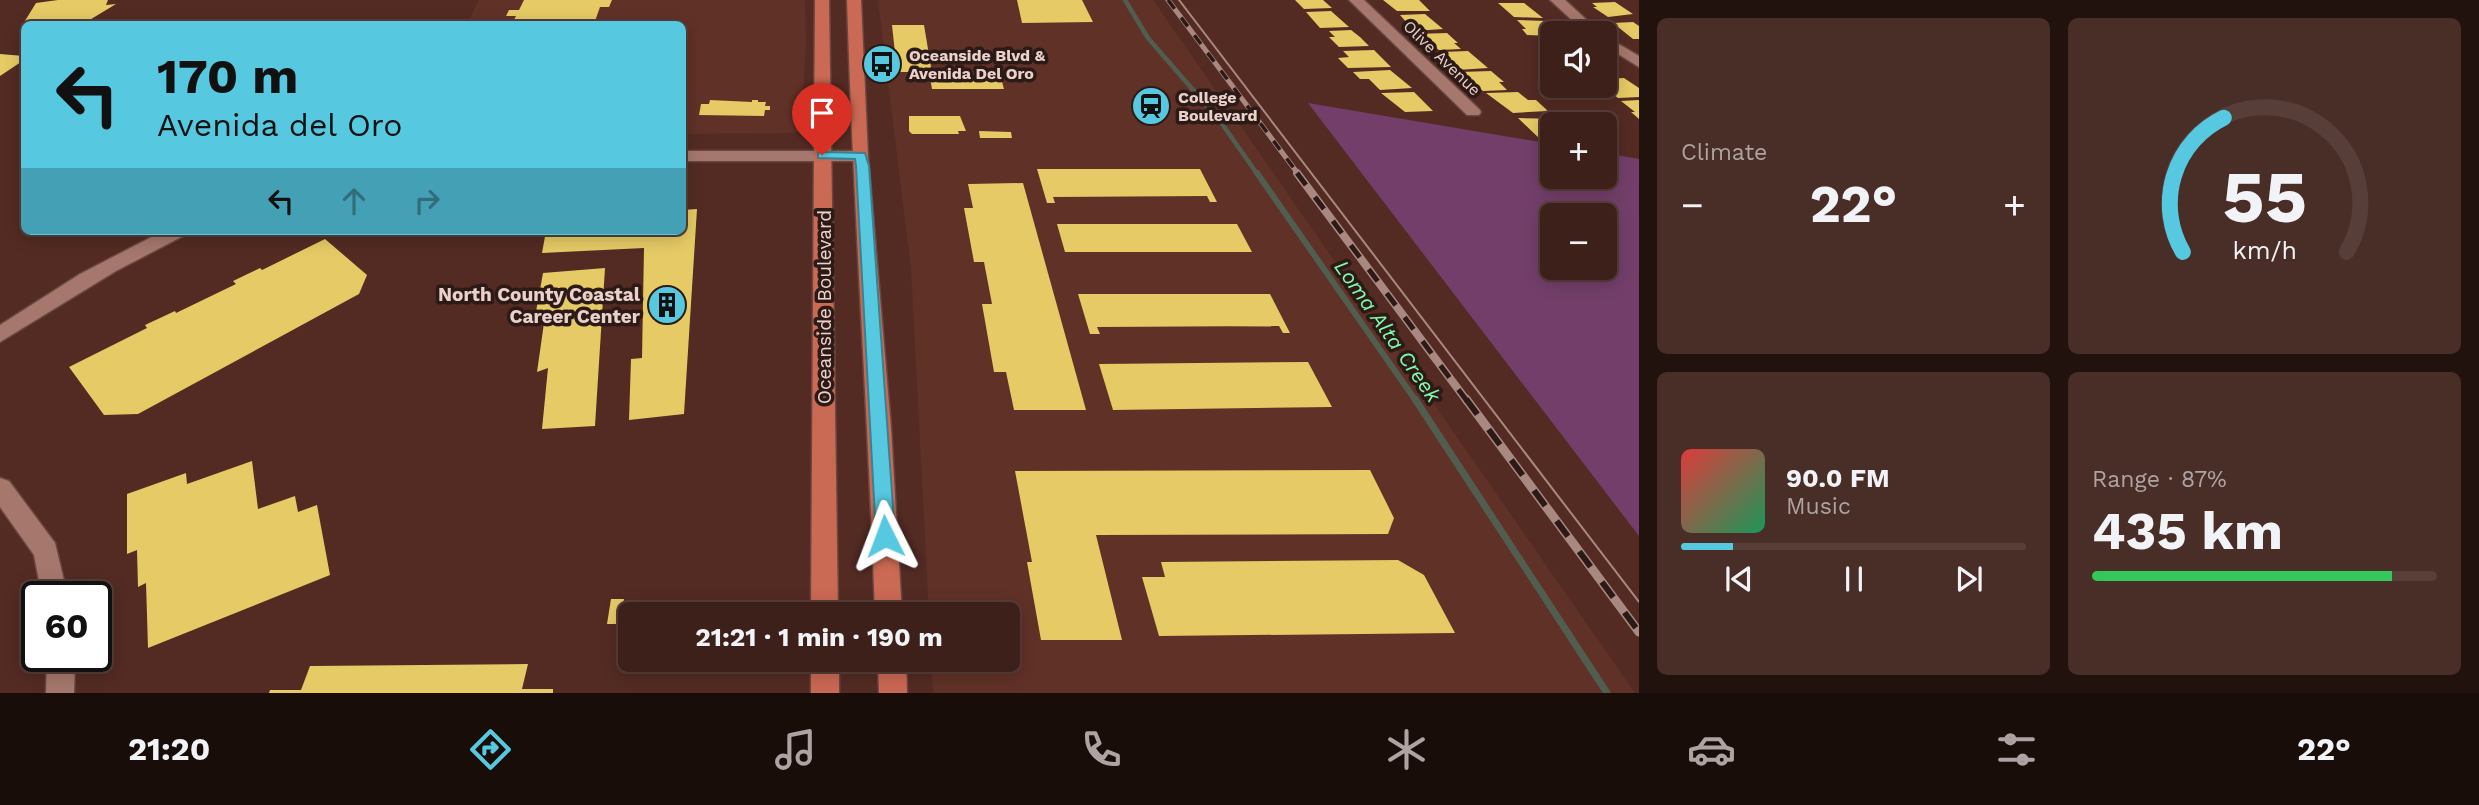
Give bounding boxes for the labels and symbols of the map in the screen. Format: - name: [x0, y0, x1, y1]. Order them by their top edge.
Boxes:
- street label: Olive Avenue: [1399, 16, 1485, 100]
- bus stop icon: Oceanside Blvd & Avenida Del Oro: [861, 43, 903, 85]
- place label: Oceanside Blvd & Avenida Del Oro: [909, 46, 1046, 83]
- pin: [792, 83, 852, 155]
- station icon: College Boulevard: [1130, 85, 1172, 127]
- place label: College Boulevard: [1178, 88, 1258, 125]
- street label: Oceanside Boulevard: [813, 210, 836, 404]
- water label: Loma Alta Creek: [1330, 255, 1447, 408]
- place label: North County Coastal Career Center: [438, 283, 641, 328]
- building icon: North County Coastal Career Center: [646, 284, 688, 326]
- position arrow: [848, 499, 922, 573]
- speed limit sign: 60: [21, 581, 112, 672]

